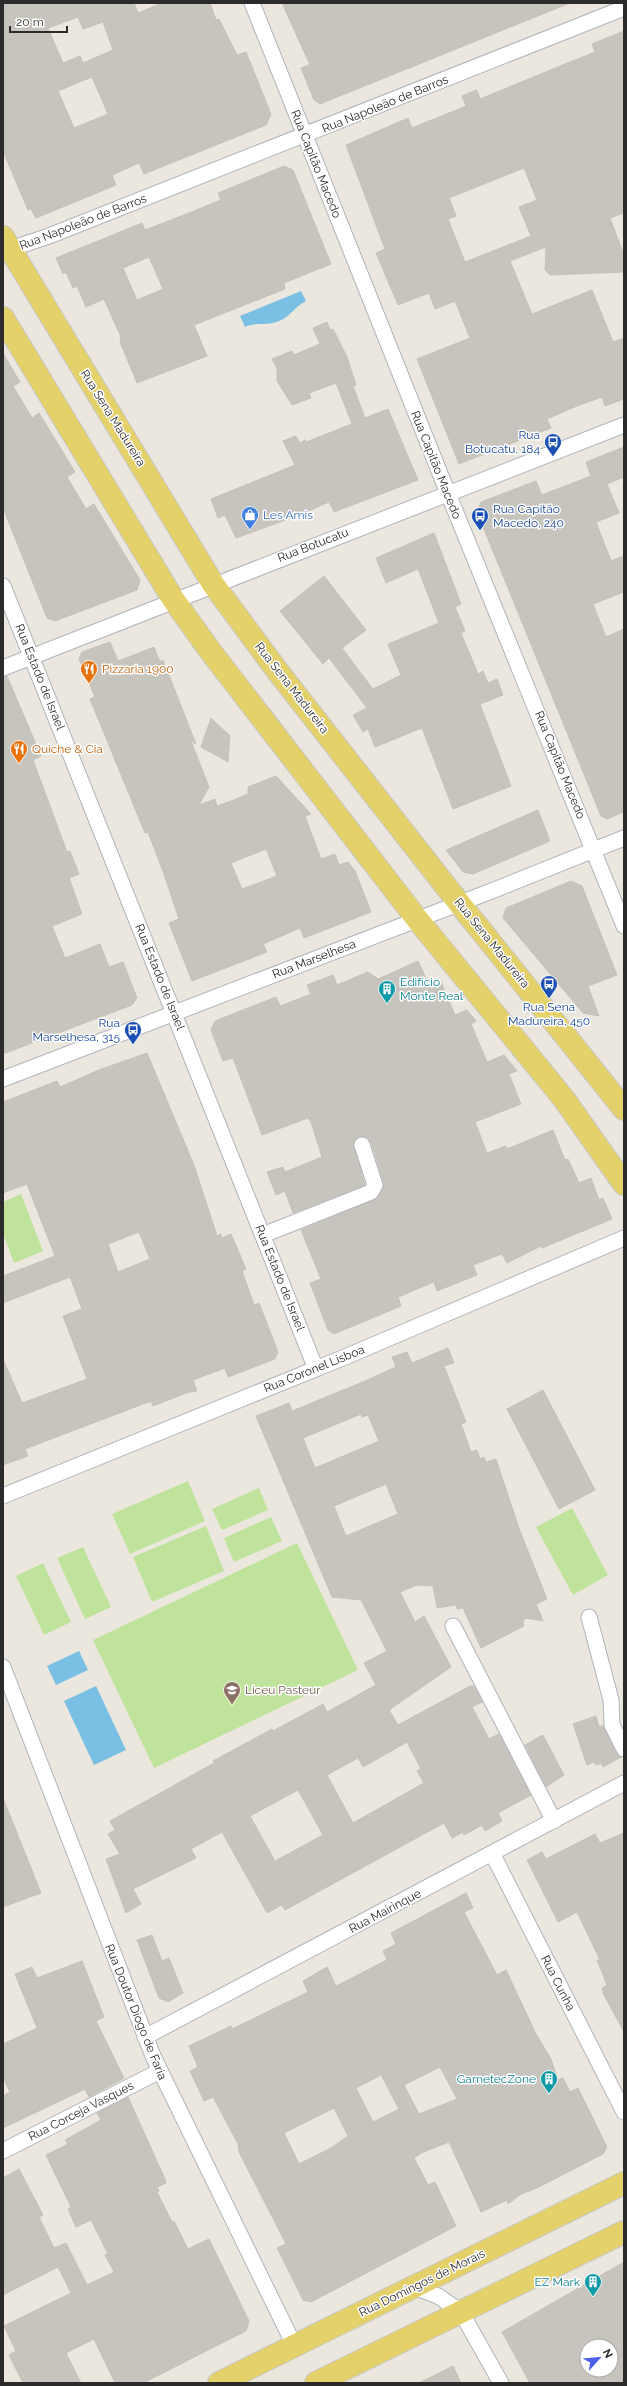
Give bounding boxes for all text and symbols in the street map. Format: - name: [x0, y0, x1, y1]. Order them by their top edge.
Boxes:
- scale bar: [10, 8, 67, 34]
- text: 20 m: [16, 15, 44, 29]
- street label: Rua Napoleão de Barros: [320, 72, 450, 136]
- street label: Rua Capitão Macedo: [288, 108, 344, 220]
- street label: Rua Napoleão de Barros: [17, 191, 149, 253]
- street label: Rua Sena Madureira: [78, 367, 148, 469]
- street label: Rua Capitão Macedo: [408, 409, 464, 521]
- place label: Rua Botucatu, 184: [465, 428, 540, 456]
- bus stop icon: Rua Botucatu, 184: [543, 432, 563, 457]
- place label: Rua Capitão Macedo, 240: [493, 502, 564, 530]
- shop icon: Les Amis: [240, 505, 260, 530]
- bus stop icon: Rua Capitão Macedo, 240: [470, 506, 490, 531]
- place label: Les Amis: [263, 508, 313, 522]
- street label: Rua Botucatu: [276, 525, 350, 565]
- street label: Rua Estado de Israel: [12, 622, 68, 733]
- street label: Rua Sena Madureira: [252, 640, 332, 736]
- restaurant icon: Pizzaria 1900: [79, 659, 99, 684]
- place label: Pizzaria 1900: [102, 662, 174, 676]
- street label: Rua Capitão Macedo: [532, 709, 588, 821]
- restaurant icon: Quiche & Cia: [9, 739, 29, 764]
- place label: Quiche & Cia: [32, 742, 103, 756]
- street label: Rua Sena Madureira: [452, 895, 532, 991]
- street label: Rua Estado de Israel: [132, 922, 188, 1033]
- street label: Rua Marselhesa: [270, 937, 358, 981]
- bus stop icon: Rua Sena Madureira, 450: [539, 974, 559, 999]
- place label: Edifício Monte Real: [400, 975, 464, 1003]
- building icon: Edifício Monte Real: [377, 979, 397, 1004]
- place label: Rua Sena Madureira, 450: [508, 1000, 590, 1028]
- place label: Rua Marselhesa, 315: [32, 1016, 120, 1044]
- bus stop icon: Rua Marselhesa, 315: [123, 1020, 143, 1045]
- street label: Rua Estado de Israel: [252, 1223, 308, 1334]
- street label: Rua Coronel Lisboa: [262, 1342, 366, 1396]
- school or university icon: Liceu Pasteur: [222, 1680, 242, 1705]
- place label: Liceu Pasteur: [245, 1683, 321, 1697]
- street label: Rua Mairinque: [347, 1886, 423, 1936]
- street label: Rua Doutor Diogo de Faria: [102, 1942, 170, 2082]
- street label: Rua Cunha: [538, 1953, 578, 2013]
- building icon: GametecZone: [539, 2069, 559, 2094]
- place label: GametecZone: [457, 2072, 536, 2086]
- street label: Rua Corceja Vasques: [26, 2078, 136, 2144]
- street label: Rua Domingos de Morais: [357, 2246, 487, 2320]
- building icon: EZ Mark: [583, 2272, 603, 2297]
- place label: EZ Mark: [535, 2275, 581, 2289]
- north arrow: [579, 2338, 619, 2378]
- text: N: [600, 2347, 615, 2360]

